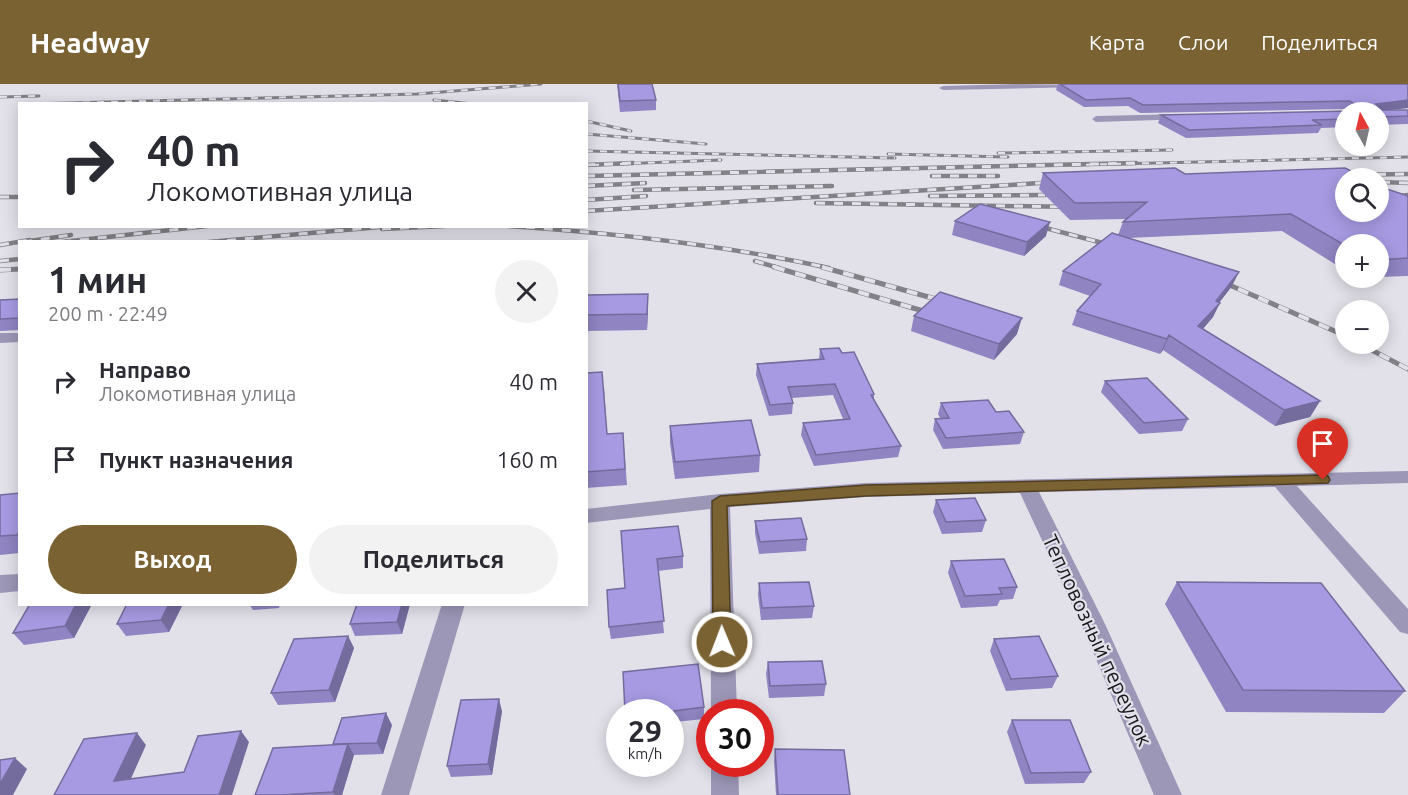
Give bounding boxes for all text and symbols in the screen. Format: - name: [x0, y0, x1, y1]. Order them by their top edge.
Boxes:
- text: Headway: [30, 27, 150, 58]
- text: Карта: [1089, 30, 1145, 54]
- text: Слои: [1178, 30, 1228, 54]
- text: Поделиться: [1261, 30, 1378, 54]
- north arrow: [1335, 102, 1389, 156]
- map controls: [1335, 102, 1389, 354]
- icon: right: [48, 126, 126, 204]
- text: 40 m: [147, 127, 241, 174]
- button: search: [1335, 168, 1389, 222]
- text: Локомотивная улица: [147, 176, 413, 206]
- button: +: [1335, 234, 1389, 288]
- text: 1 мин: [48, 259, 147, 300]
- button: close: [495, 260, 558, 323]
- button: −: [1335, 300, 1389, 354]
- text: 200 m · 22:49: [48, 302, 168, 325]
- text: Направо: [99, 357, 191, 382]
- icon: right: [48, 365, 81, 398]
- text: 40 m: [509, 369, 558, 394]
- text: Локомотивная улица: [99, 382, 296, 405]
- pin: [1297, 418, 1348, 480]
- icon: arrive: [1306, 427, 1339, 460]
- icon: arrive: [48, 443, 81, 476]
- text: Пункт назначения: [99, 447, 293, 472]
- text: 160 m: [497, 447, 558, 472]
- button: Выход: [48, 525, 297, 594]
- button: Поделиться: [309, 525, 558, 594]
- street label: Тепловозный переулок: [1038, 530, 1158, 750]
- position arrow: [690, 610, 754, 674]
- speed limit sign: 30: [696, 699, 774, 777]
- text: 29: [628, 714, 662, 748]
- text: km/h: [628, 745, 662, 762]

